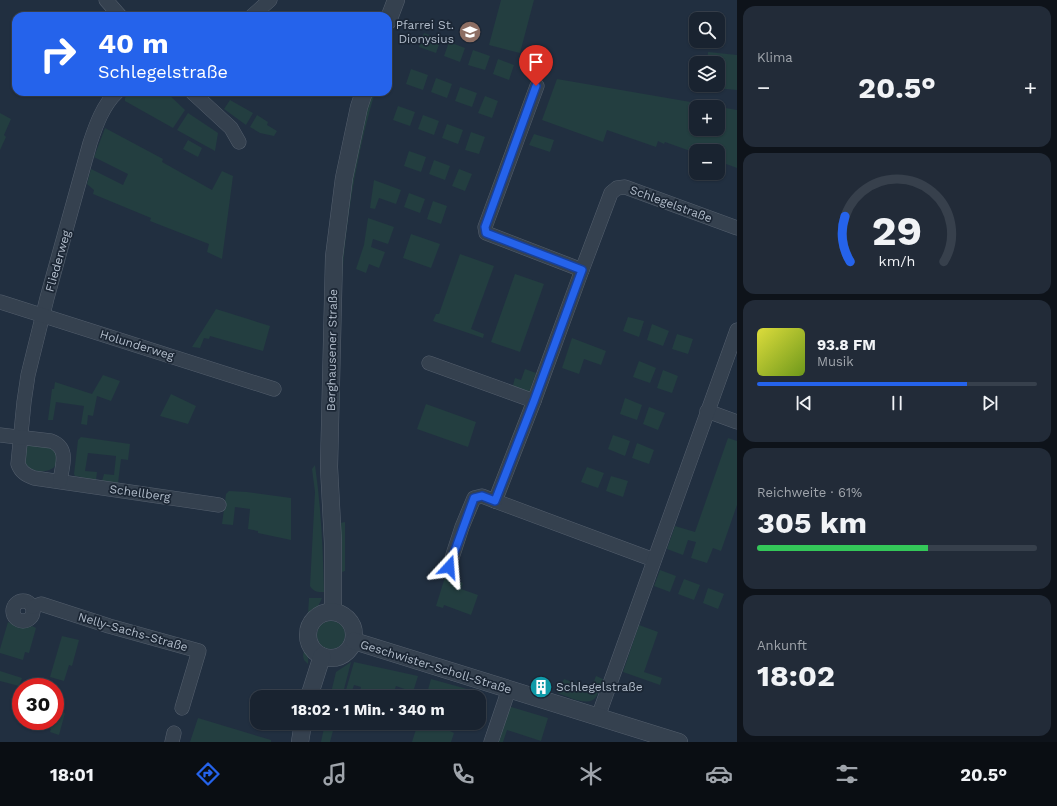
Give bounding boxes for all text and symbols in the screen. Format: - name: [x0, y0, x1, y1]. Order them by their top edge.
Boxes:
- map controls: [689, 12, 725, 180]
- button: search: [689, 12, 725, 48]
- place label: Pfarrei St. Dionysius: [396, 18, 454, 46]
- school or university icon: Pfarrei St. Dionysius: [457, 19, 483, 45]
- text: 40 m: [98, 27, 168, 60]
- icon: right: [32, 28, 84, 80]
- pin: [519, 45, 553, 86]
- text: Klima: [757, 50, 793, 65]
- icon: arrive: [525, 51, 547, 73]
- button: layers: [689, 56, 725, 92]
- text: Schlegelstraße: [98, 61, 228, 82]
- text: 20.5°: [858, 70, 936, 105]
- text: −: [757, 75, 770, 100]
- text: +: [1024, 75, 1037, 100]
- button: +: [689, 100, 725, 136]
- button: −: [689, 144, 725, 180]
- street label: Schlegelstraße: [628, 183, 714, 225]
- text: 29: [872, 206, 922, 255]
- street label: Fliederweg: [43, 228, 74, 294]
- text: km/h: [879, 252, 915, 268]
- street label: Berghausener Straße: [324, 289, 340, 411]
- street label: Holunderweg: [98, 327, 176, 363]
- text: 93.8 FM: [817, 336, 876, 354]
- text: Musik: [817, 354, 854, 369]
- icon: previous: [793, 392, 815, 414]
- icon: pause: [886, 392, 908, 414]
- icon: next: [979, 392, 1001, 414]
- street label: Schellberg: [109, 482, 172, 504]
- text: Reichweite · 61%: [757, 485, 862, 500]
- text: 305 km: [757, 505, 867, 540]
- position arrow: [428, 546, 470, 588]
- street label: Nelly-Sachs-Straße: [76, 610, 190, 654]
- street label: Geschwister-Scholl-Straße: [359, 637, 513, 697]
- text: Ankunft: [757, 638, 807, 653]
- text: 18:02: [757, 658, 835, 693]
- building icon: Schlegelstraße: [528, 674, 554, 700]
- speed limit sign: 30: [12, 678, 64, 730]
- place label: Schlegelstraße: [556, 680, 643, 694]
- text: 18:02 · 1 Min. · 340 m: [291, 701, 445, 719]
- icon: directions: [194, 760, 222, 788]
- icon: music: [321, 760, 349, 788]
- icon: phone: [449, 760, 477, 788]
- icon: climate: [577, 760, 605, 788]
- icon: car: [705, 760, 733, 788]
- icon: filters: [833, 760, 861, 788]
- text: 18:01: [50, 764, 94, 785]
- text: 20.5°: [960, 764, 1007, 785]

